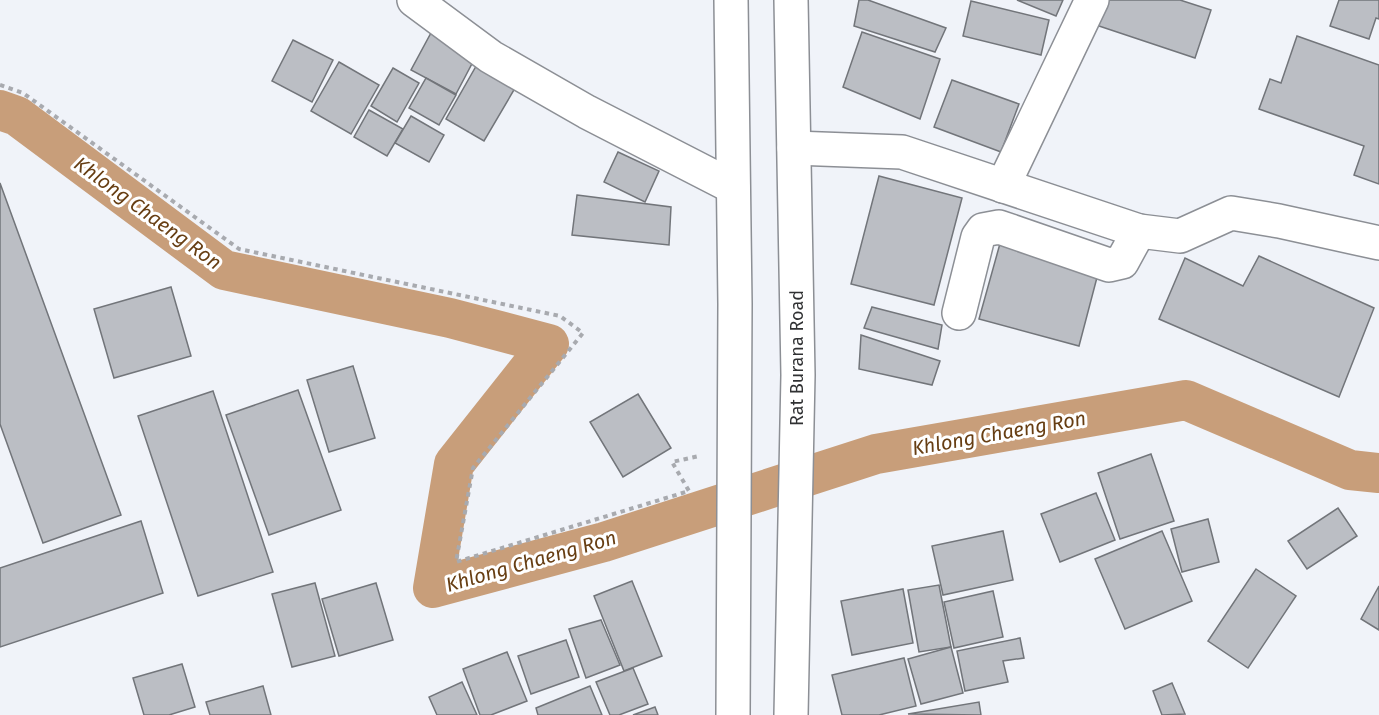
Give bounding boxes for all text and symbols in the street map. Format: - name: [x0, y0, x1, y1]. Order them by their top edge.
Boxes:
- water label: Khlong Chaeng Ron: [70, 151, 226, 275]
- street label: Rat Burana Road: [786, 290, 808, 426]
- water label: Khlong Chaeng Ron: [910, 406, 1088, 460]
- water label: Khlong Chaeng Ron: [443, 525, 619, 597]

